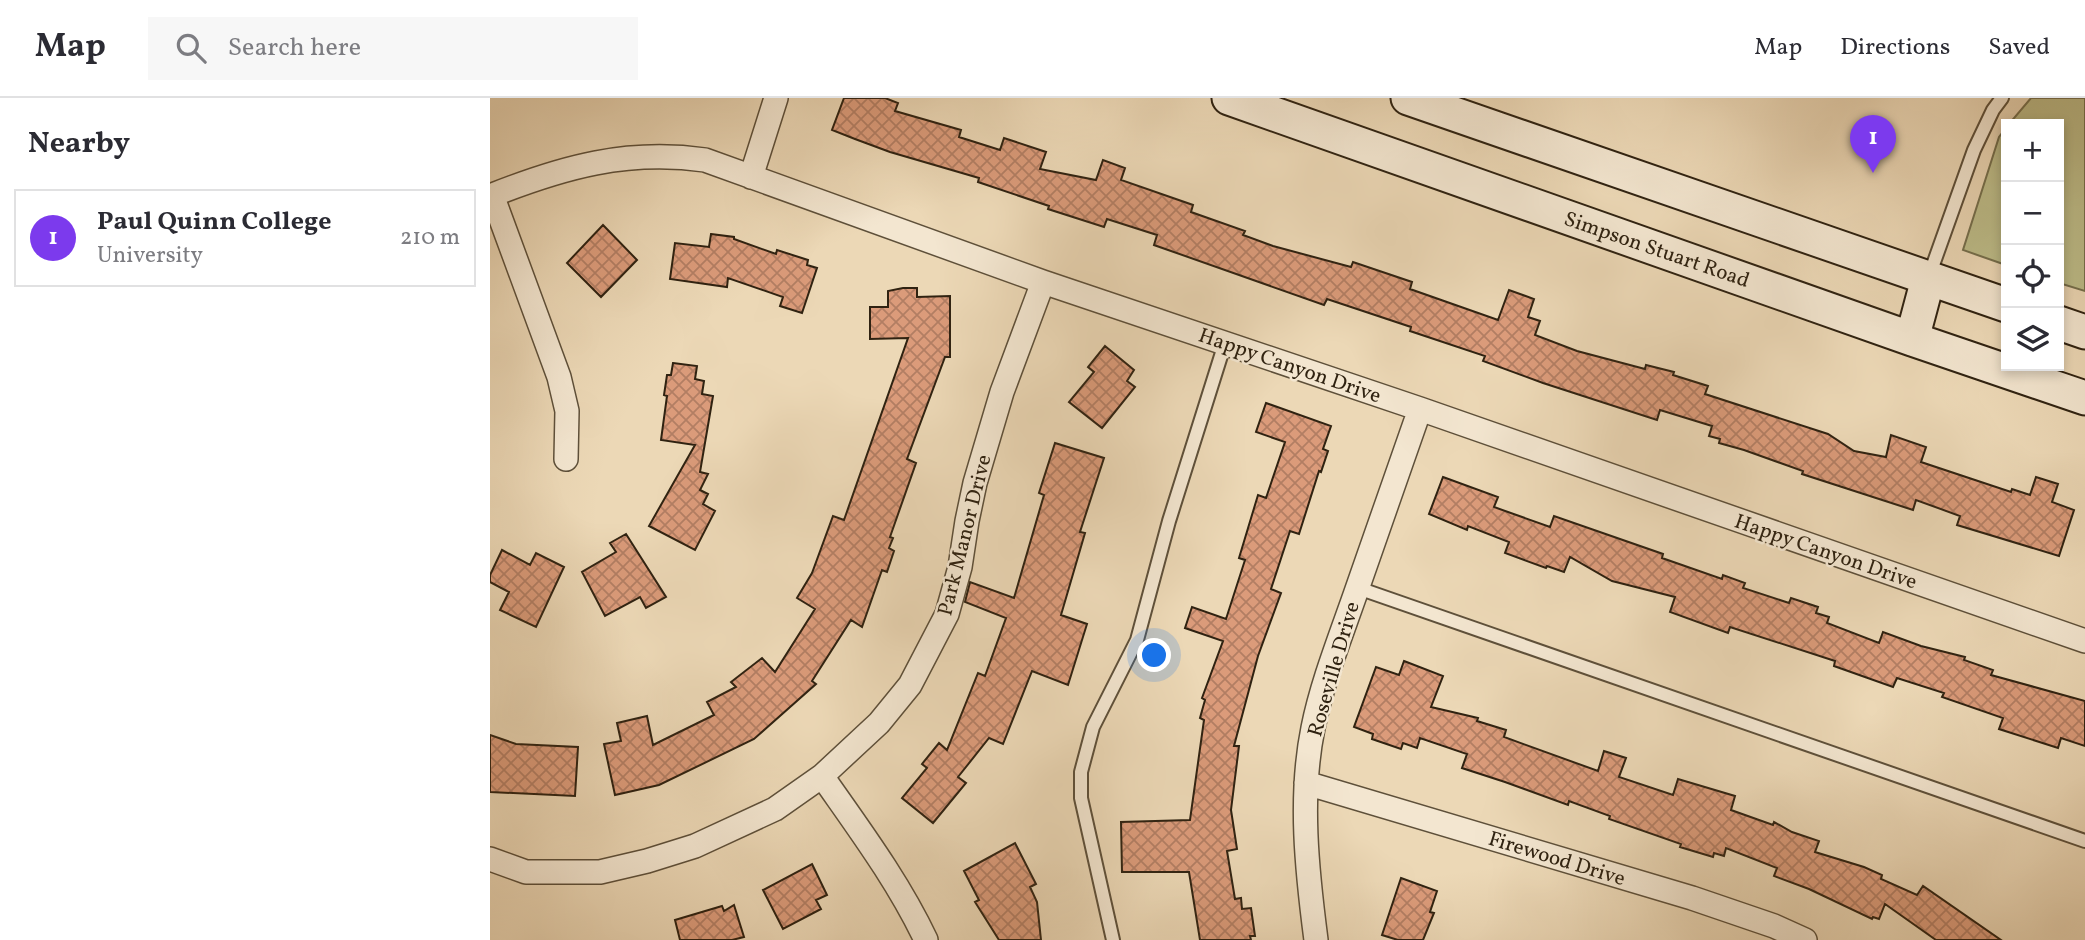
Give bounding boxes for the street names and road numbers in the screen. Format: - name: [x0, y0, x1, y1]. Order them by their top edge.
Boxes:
- street label: Simpson Stuart Road: [1560, 205, 1753, 296]
- street label: Happy Canyon Drive: [1194, 322, 1385, 411]
- street label: Park Manor Drive: [931, 452, 1000, 619]
- street label: Happy Canyon Drive: [1730, 508, 1921, 597]
- street label: Roseville Drive: [1301, 598, 1368, 740]
- street label: Firewood Drive: [1485, 825, 1629, 894]

